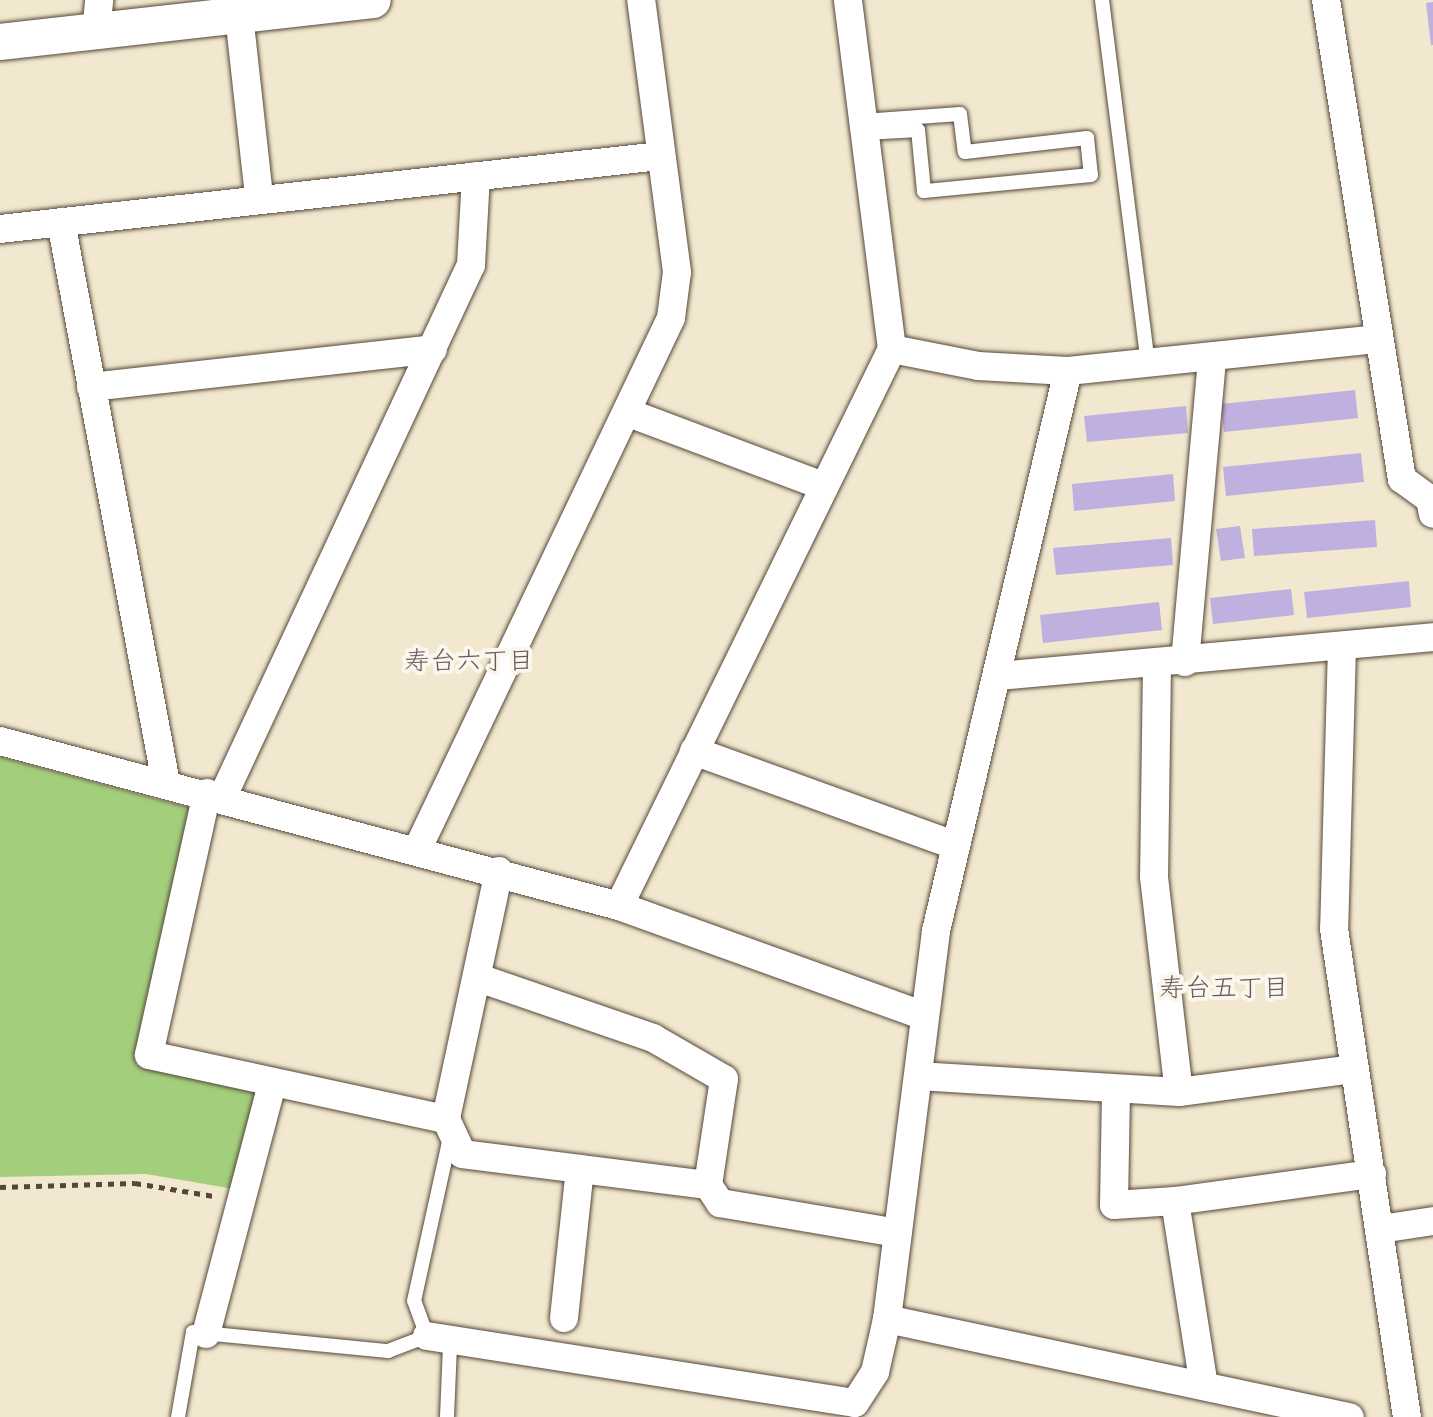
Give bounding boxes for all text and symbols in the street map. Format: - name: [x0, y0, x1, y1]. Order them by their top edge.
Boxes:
- district label: 寿台六丁目: [404, 649, 534, 681]
- district label: 寿台五丁目: [1159, 976, 1289, 1008]

